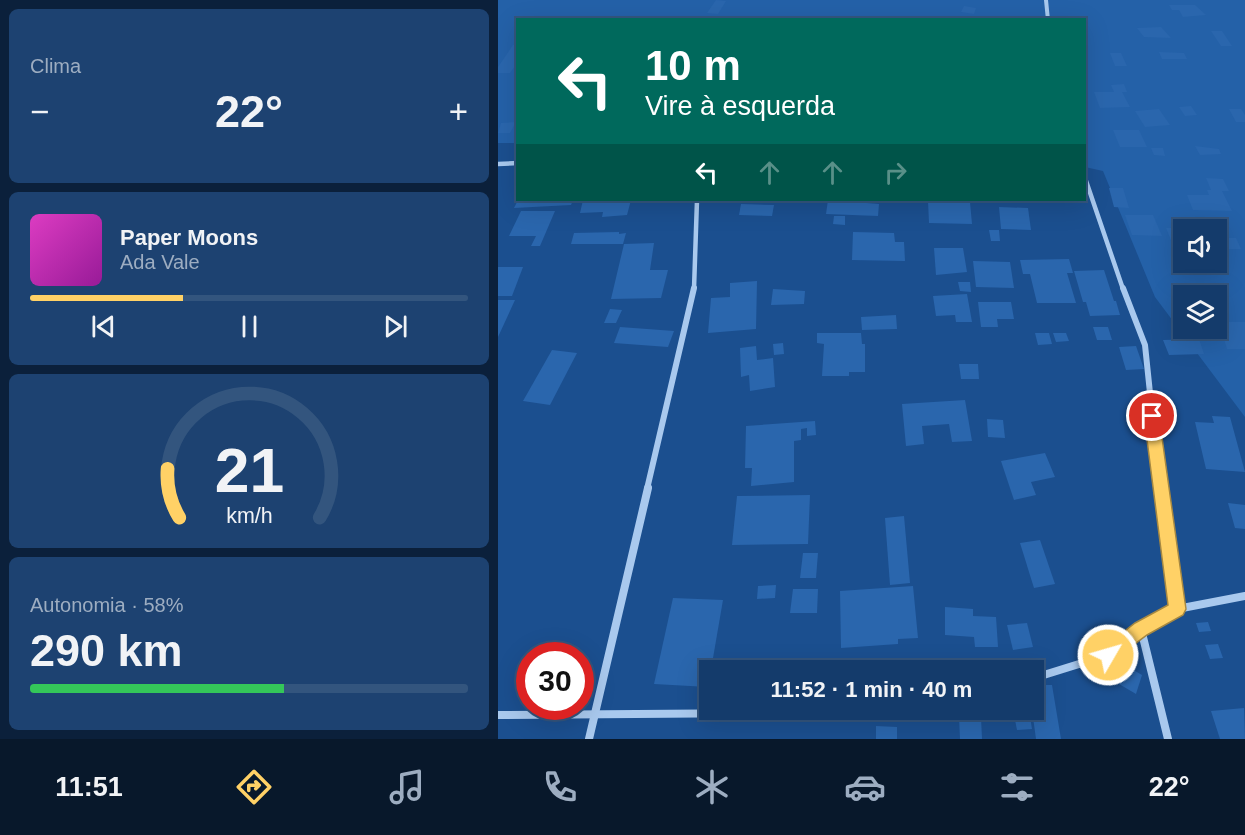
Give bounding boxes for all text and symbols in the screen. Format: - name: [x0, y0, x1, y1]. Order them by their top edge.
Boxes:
- icon: left: [546, 42, 624, 120]
- text: 10 m: [645, 42, 741, 89]
- text: Clima: [30, 55, 81, 77]
- text: 22°: [215, 86, 283, 137]
- text: Vire à esquerda: [645, 91, 835, 121]
- text: −: [30, 93, 49, 130]
- text: +: [449, 93, 468, 130]
- icon: left: [690, 156, 723, 189]
- icon: ahead: [753, 156, 786, 189]
- icon: ahead: [816, 156, 849, 189]
- icon: right: [879, 156, 912, 189]
- map controls: [1173, 219, 1227, 339]
- button: sound: [1173, 219, 1227, 273]
- text: Paper Moons: [120, 225, 258, 250]
- text: Ada Vale: [120, 251, 200, 273]
- button: layers: [1173, 285, 1227, 339]
- icon: previous: [87, 310, 120, 343]
- icon: pause: [233, 310, 266, 343]
- icon: next: [379, 310, 412, 343]
- pin: [1126, 390, 1177, 441]
- icon: arrive: [1135, 399, 1168, 432]
- text: 21: [214, 436, 284, 505]
- text: km/h: [226, 504, 272, 528]
- text: Autonomia · 58%: [30, 594, 183, 616]
- position arrow: [1076, 623, 1140, 687]
- text: 290 km: [30, 625, 183, 676]
- speed limit sign: 30: [516, 642, 594, 720]
- text: 11:52 · 1 min · 40 m: [771, 677, 972, 702]
- icon: directions: [233, 766, 275, 808]
- icon: music: [386, 766, 428, 808]
- icon: phone: [539, 766, 581, 808]
- icon: climate: [691, 766, 733, 808]
- icon: car: [844, 766, 886, 808]
- icon: filters: [996, 766, 1038, 808]
- text: 11:51: [55, 772, 123, 802]
- text: 22°: [1149, 772, 1190, 802]

